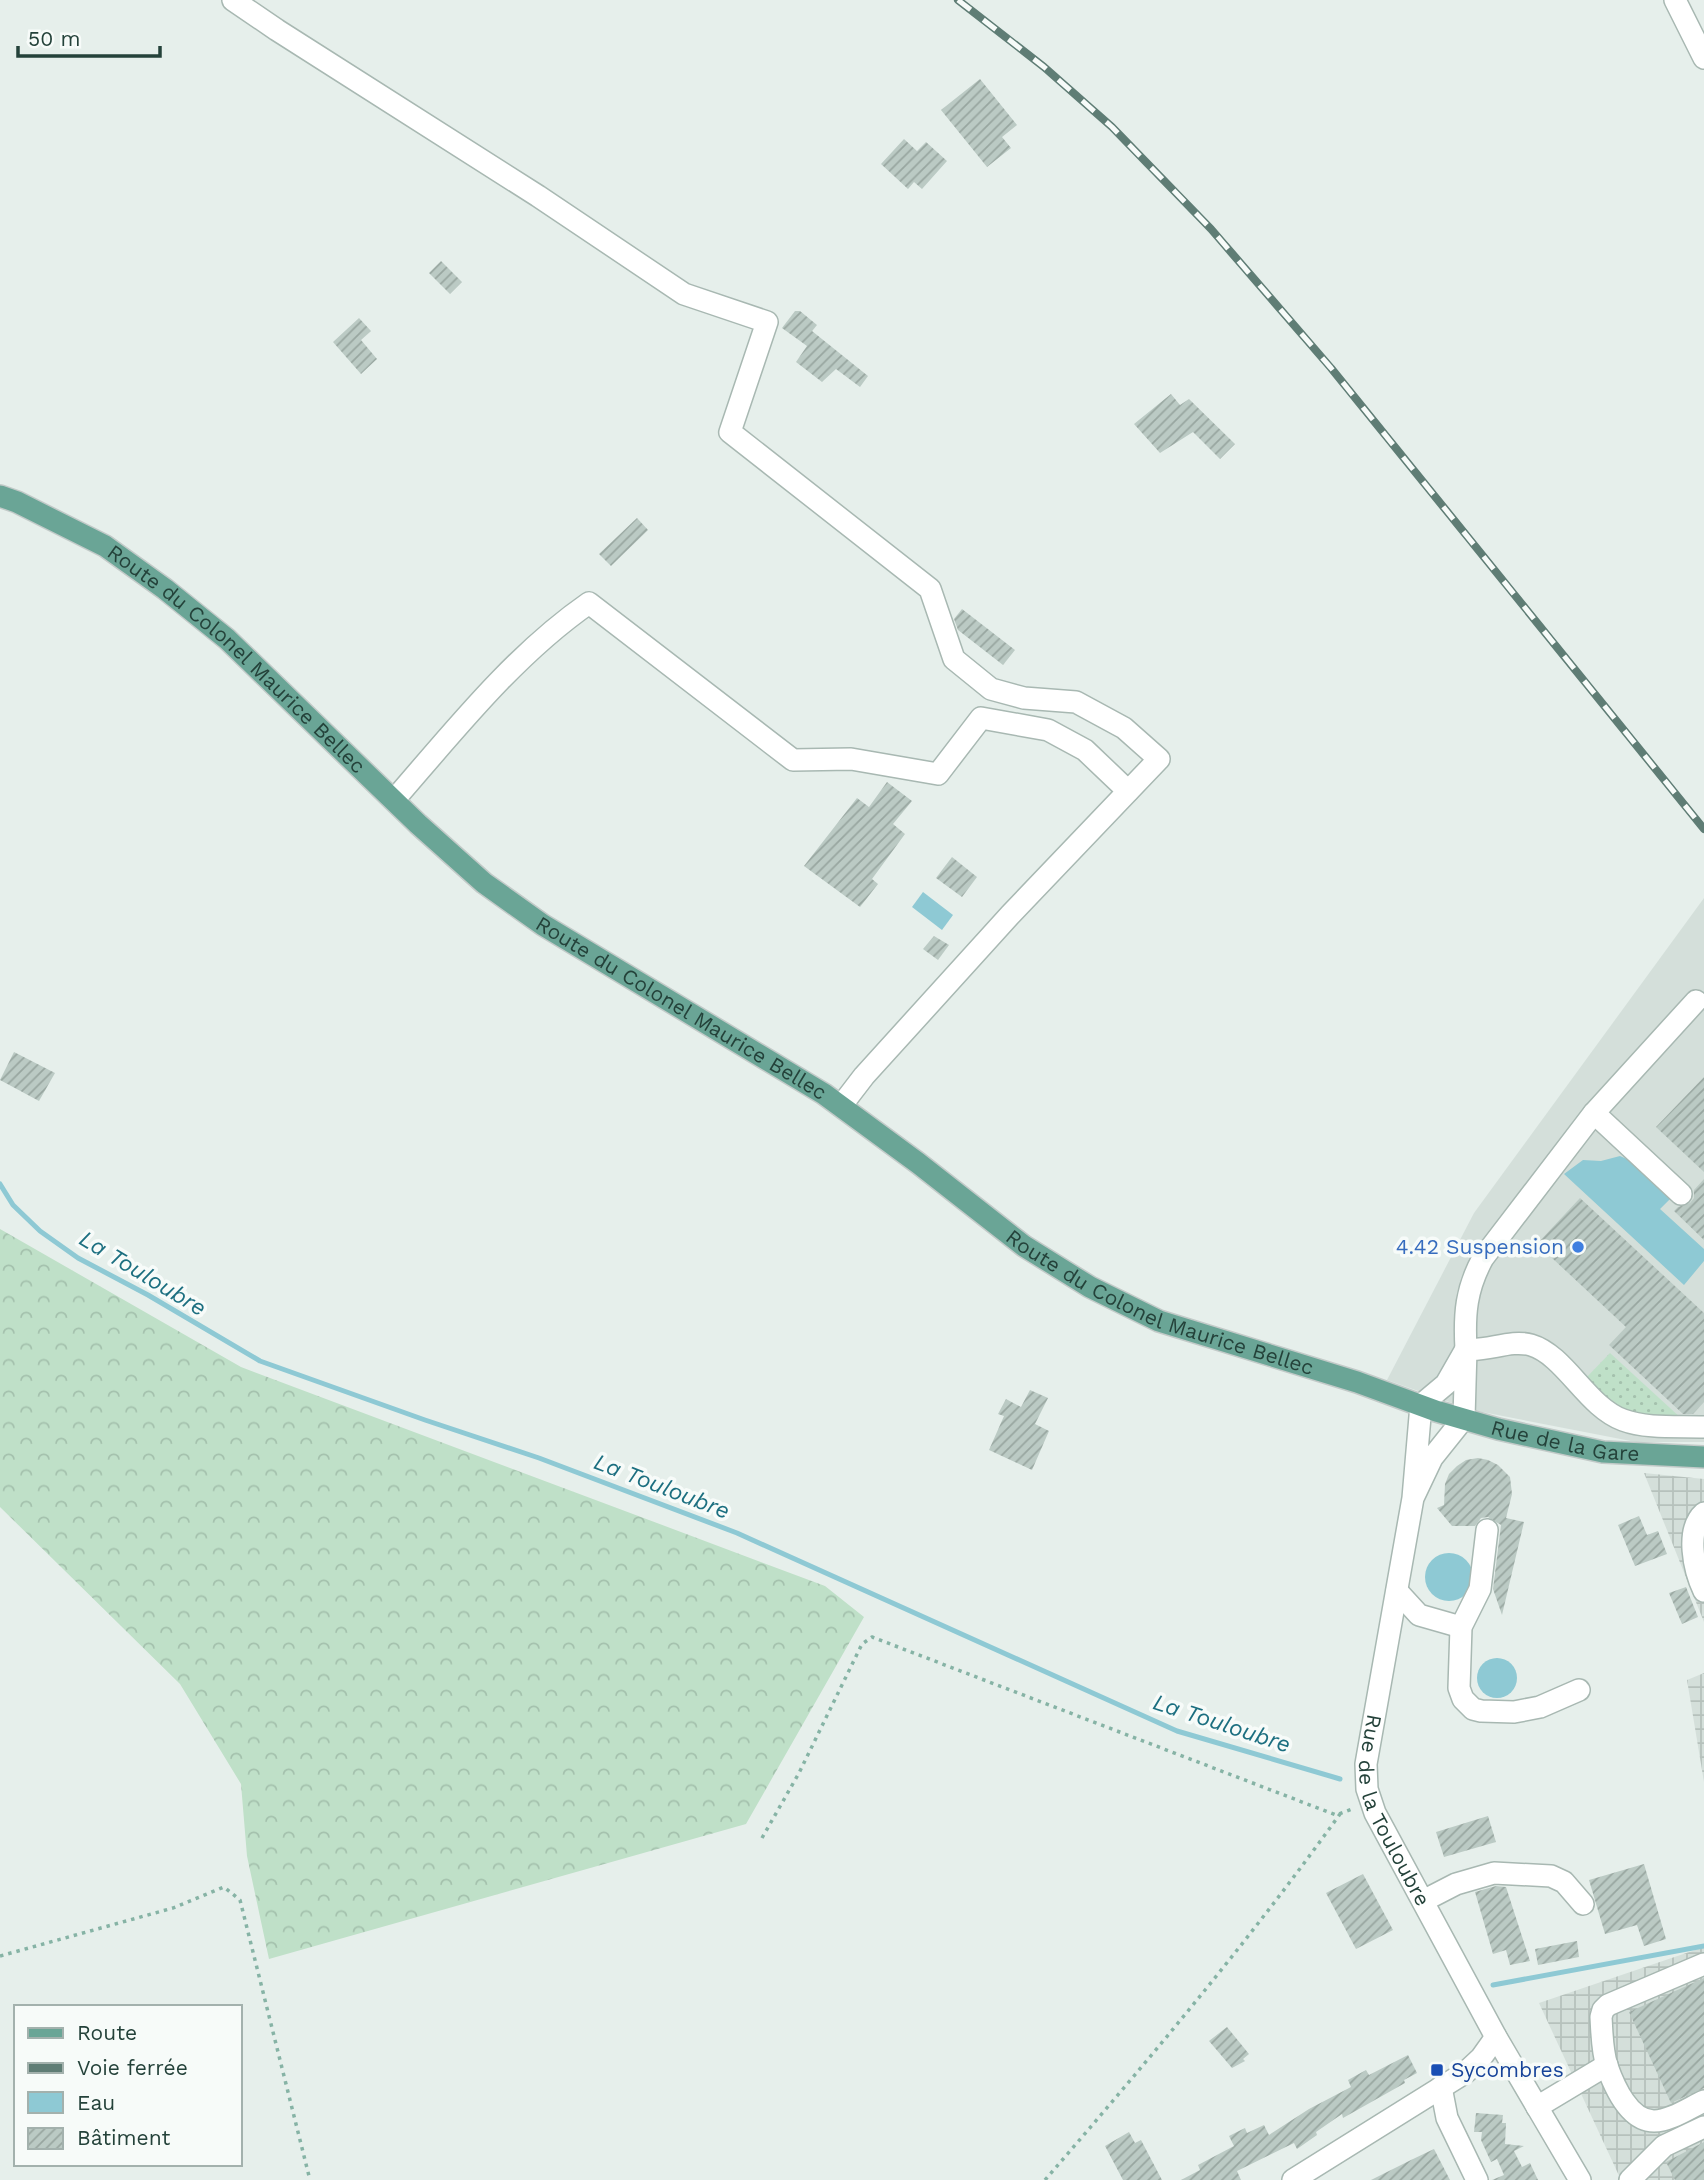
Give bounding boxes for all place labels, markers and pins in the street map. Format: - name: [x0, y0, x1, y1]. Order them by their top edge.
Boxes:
- place label: 4.42 Suspension: [1396, 1234, 1564, 1259]
- marker: 4.42 Suspension: [1570, 1239, 1586, 1255]
- place label: Sycombres: [1451, 2057, 1564, 2082]
- marker: Sycombres: [1429, 2062, 1445, 2078]

